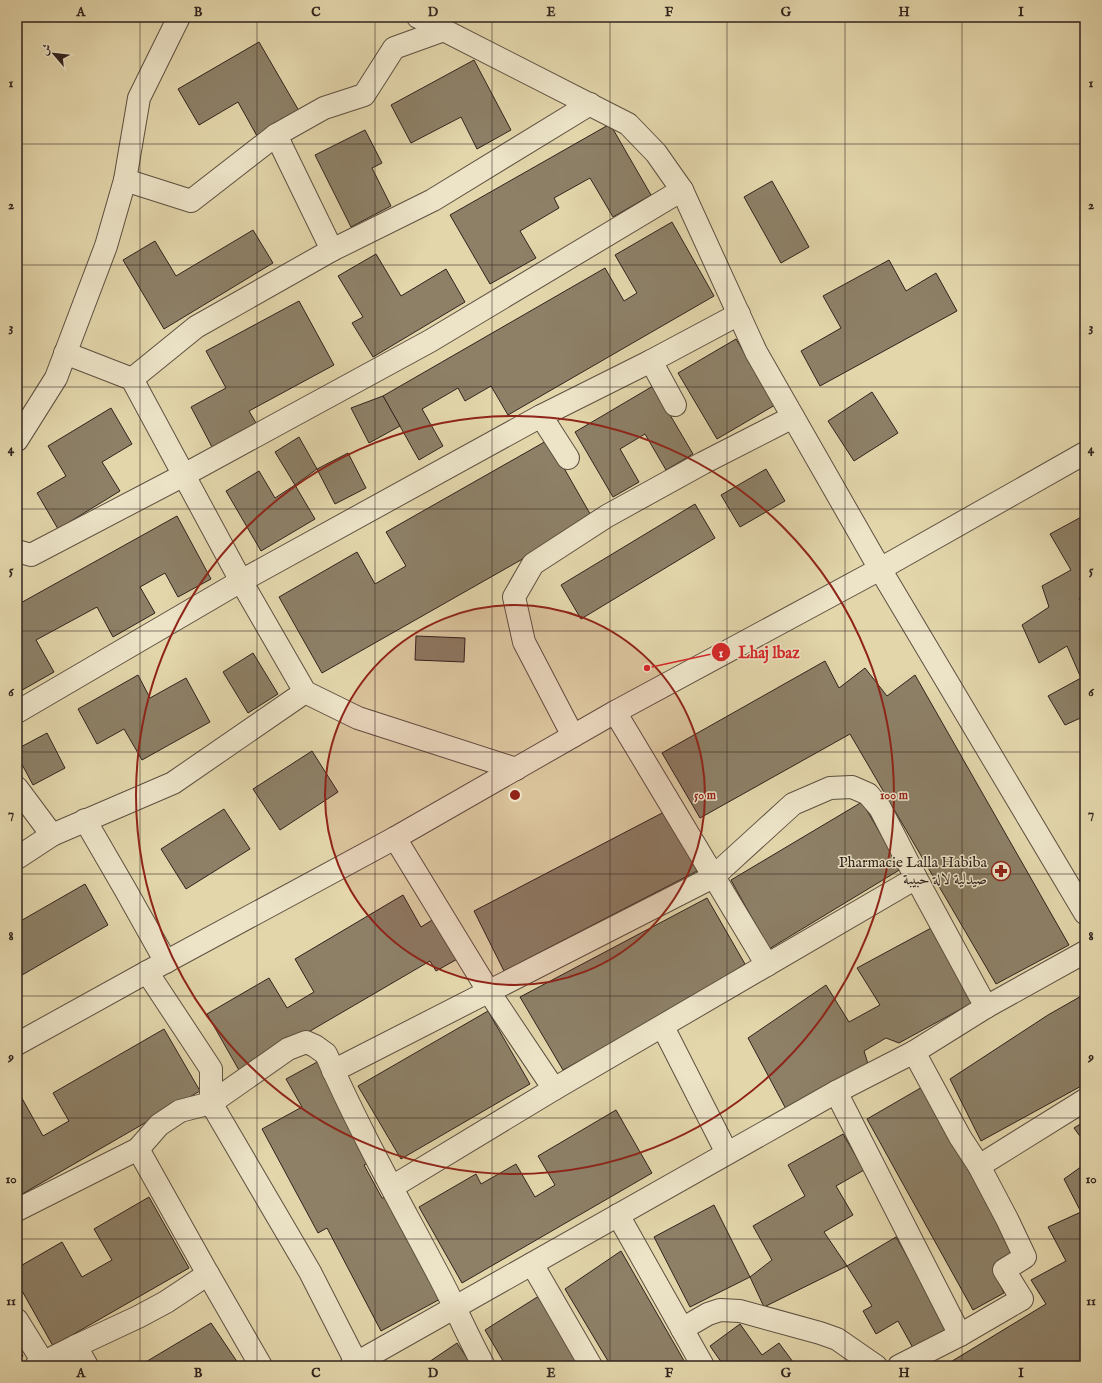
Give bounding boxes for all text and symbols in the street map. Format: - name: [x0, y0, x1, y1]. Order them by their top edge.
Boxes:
- text: A: [76, 4, 87, 21]
- text: B: [194, 4, 203, 21]
- text: C: [311, 4, 321, 21]
- text: D: [428, 4, 439, 21]
- text: E: [546, 4, 556, 21]
- text: F: [665, 4, 674, 21]
- text: G: [781, 4, 792, 21]
- text: H: [898, 4, 910, 21]
- text: I: [1018, 4, 1024, 21]
- north arrow: [34, 34, 74, 74]
- text: ش: [37, 42, 55, 58]
- text: 1: [9, 75, 14, 92]
- text: 1: [1089, 75, 1094, 92]
- text: 2: [8, 197, 14, 214]
- text: 2: [1088, 197, 1094, 214]
- text: 3: [9, 319, 14, 336]
- text: 3: [1089, 319, 1094, 336]
- text: 4: [8, 441, 15, 458]
- text: 4: [1088, 441, 1095, 458]
- text: 5: [9, 562, 14, 579]
- text: 5: [1089, 562, 1094, 579]
- callout: Lhaj lbaz: [711, 638, 808, 666]
- text: Lhaj lbaz: [738, 644, 800, 664]
- text: 1: [719, 646, 724, 661]
- text: 6: [8, 684, 14, 701]
- text: 6: [1088, 684, 1094, 701]
- centre of rings: [508, 788, 522, 802]
- text: 50 m: [694, 788, 717, 803]
- text: 100 m: [880, 788, 909, 803]
- text: 7: [8, 806, 14, 823]
- text: 7: [1088, 806, 1094, 823]
- place label: Pharmacie Lalla Habiba صيدلية لالة حبيبة: [839, 853, 988, 889]
- pharmacy icon: Pharmacie Lalla Habiba صيدلية لالة حبيبة: [990, 860, 1012, 882]
- text: 8: [8, 928, 14, 945]
- text: 8: [1088, 928, 1094, 945]
- text: 9: [7, 1049, 14, 1066]
- text: 9: [1087, 1049, 1094, 1066]
- text: 10: [5, 1171, 17, 1188]
- text: 10: [1085, 1171, 1097, 1188]
- text: 11: [6, 1293, 16, 1310]
- text: 11: [1086, 1293, 1096, 1310]
- text: A: [76, 1365, 87, 1382]
- text: B: [194, 1365, 203, 1382]
- text: C: [311, 1365, 321, 1382]
- text: D: [428, 1365, 439, 1382]
- text: E: [546, 1365, 556, 1382]
- text: F: [665, 1365, 674, 1382]
- text: G: [781, 1365, 792, 1382]
- text: H: [898, 1365, 910, 1382]
- text: I: [1018, 1365, 1024, 1382]

